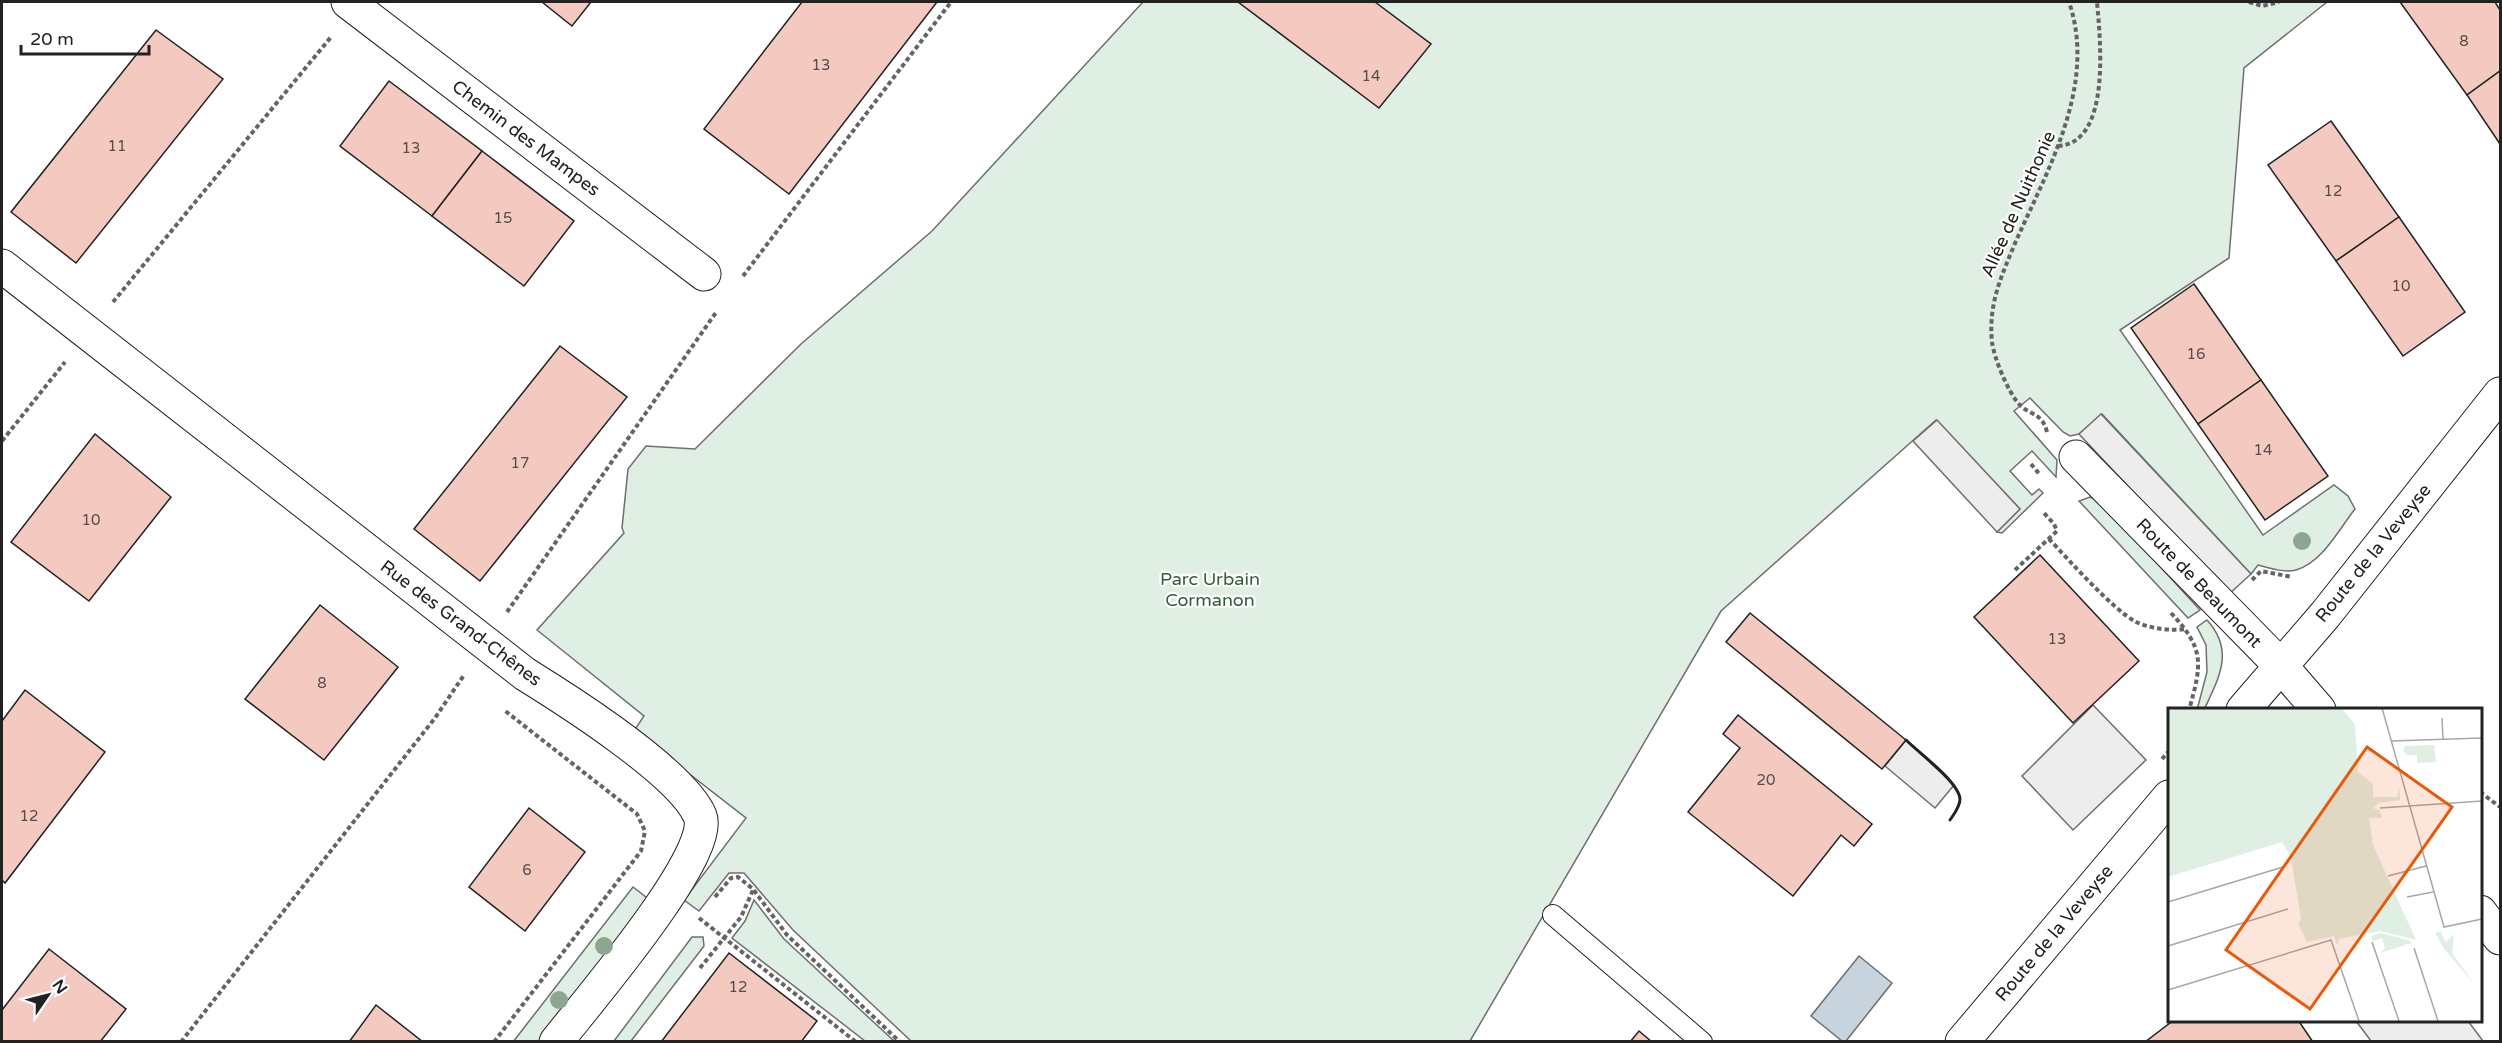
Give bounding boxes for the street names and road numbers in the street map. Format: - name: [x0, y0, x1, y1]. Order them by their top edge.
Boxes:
- street label: Chemin des Mampes: [448, 75, 604, 201]
- street label: Allée de Nuithonie: [1976, 128, 2060, 280]
- street label: Route de la Veveyse: [2311, 479, 2435, 627]
- street label: Route de Beaumont: [2132, 514, 2266, 652]
- street label: Rue des Grand-Chênes: [376, 555, 546, 691]
- street label: Route de la Veveyse: [1990, 860, 2118, 1006]

